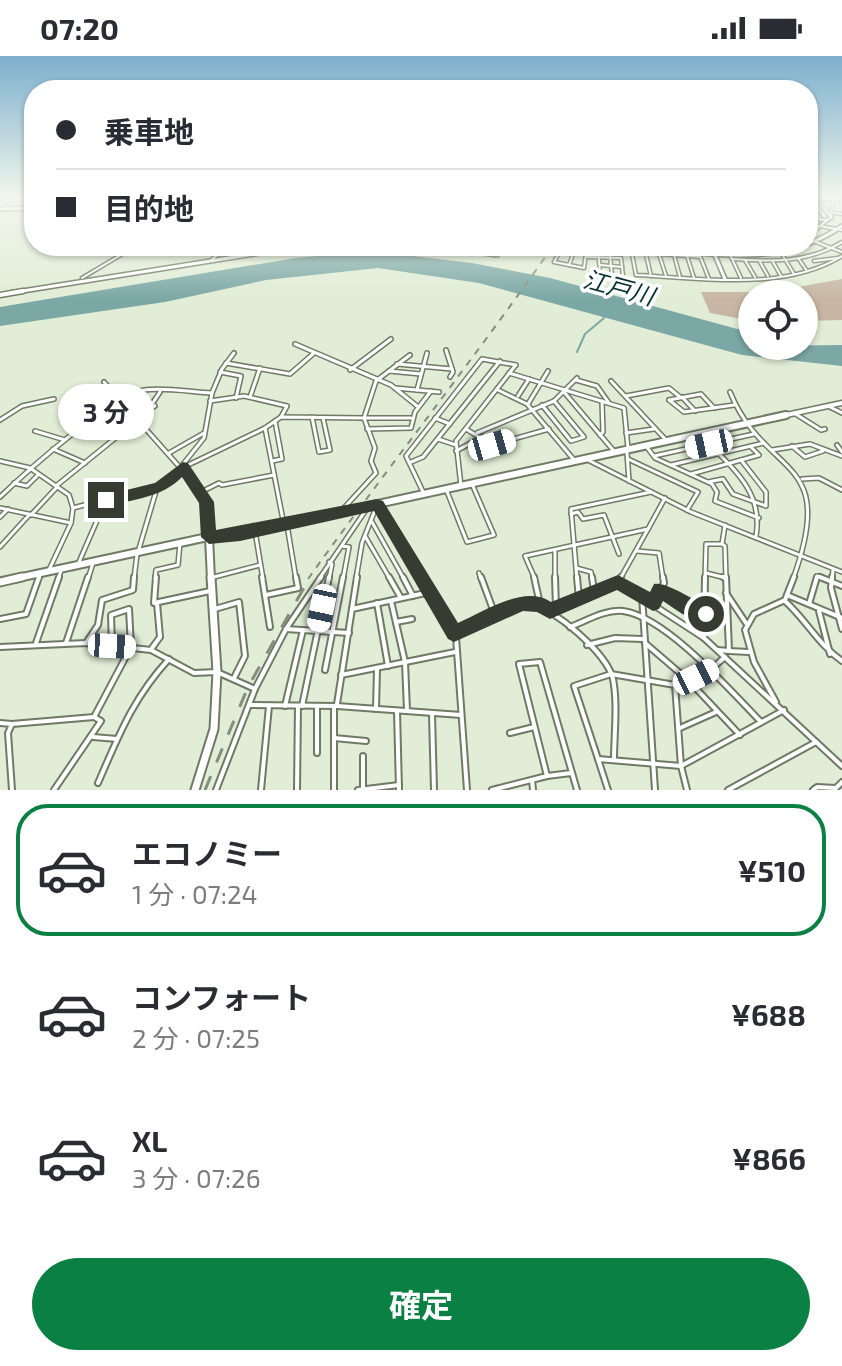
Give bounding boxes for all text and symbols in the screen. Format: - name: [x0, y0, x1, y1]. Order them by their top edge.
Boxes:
- text: 07:20: [40, 10, 119, 46]
- text: 乗車地: [104, 113, 194, 149]
- text: 目的地: [104, 190, 194, 226]
- water label: 江戸川: [580, 264, 660, 311]
- map controls: [738, 280, 818, 360]
- button: locate: [738, 280, 818, 360]
- callout: 3 分: [58, 384, 154, 440]
- text: 3 分: [83, 396, 129, 427]
- car: [466, 427, 518, 463]
- car: [683, 427, 735, 461]
- route end: [88, 482, 124, 518]
- car: [305, 582, 339, 634]
- route start: [688, 596, 724, 632]
- car: [87, 633, 137, 659]
- car: [669, 656, 723, 698]
- icon: car: [36, 834, 108, 906]
- text: エコノミー: [132, 835, 282, 871]
- text: ¥510: [738, 852, 806, 888]
- text: 1 分 · 07:24: [132, 878, 258, 909]
- icon: car: [36, 978, 108, 1050]
- text: コンフォート: [132, 979, 311, 1015]
- text: ¥688: [731, 996, 806, 1032]
- text: 2 分 · 07:25: [132, 1022, 260, 1053]
- icon: car: [36, 1122, 108, 1194]
- text: XL: [132, 1122, 167, 1158]
- text: ¥866: [732, 1140, 806, 1176]
- text: 3 分 · 07:26: [132, 1162, 261, 1193]
- button: 確定: [32, 1258, 810, 1350]

